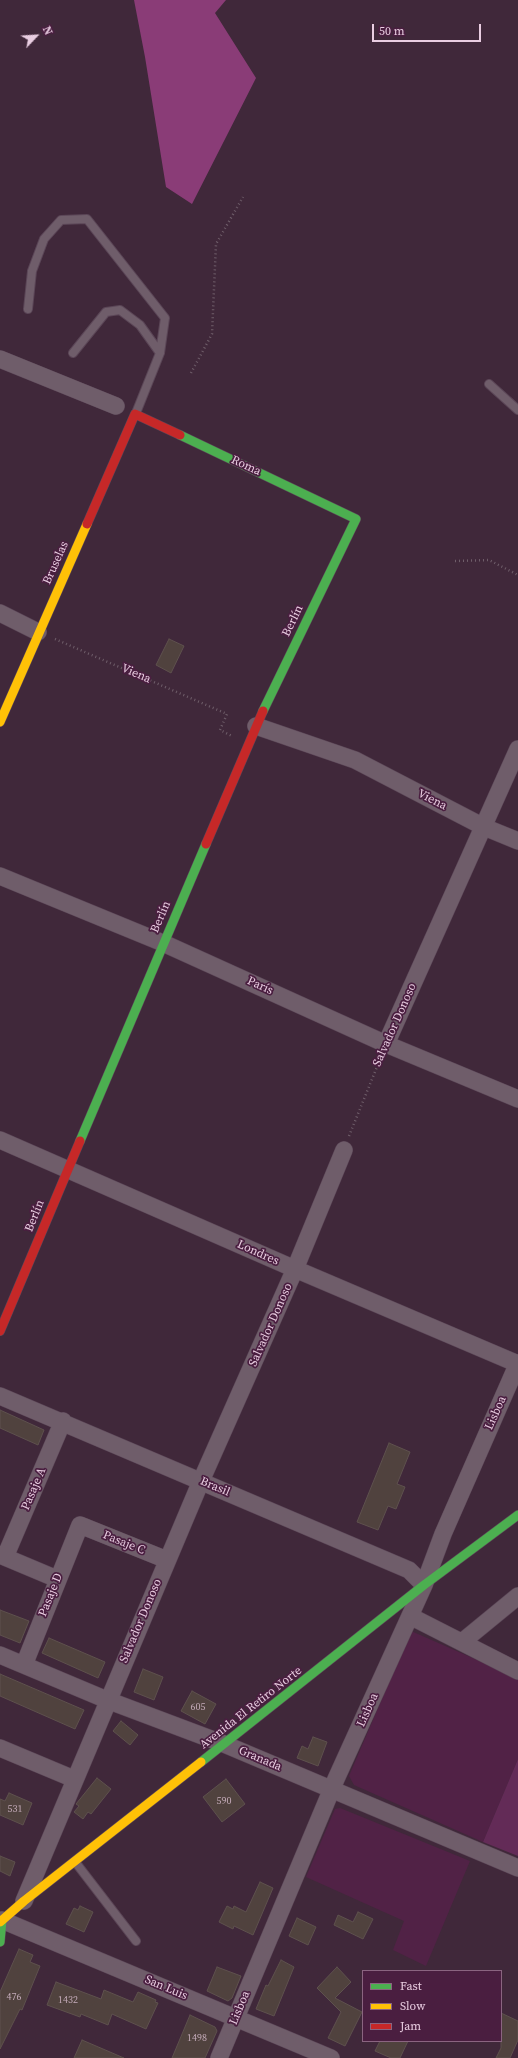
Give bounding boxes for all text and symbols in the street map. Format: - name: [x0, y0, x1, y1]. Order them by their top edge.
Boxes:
- north arrow: [16, 16, 56, 56]
- scale bar: [374, 16, 483, 42]
- text: 50 m: [379, 23, 405, 39]
- text: N: [39, 24, 56, 38]
- street label: Roma: [229, 453, 263, 479]
- street label: Bruselas: [40, 539, 72, 587]
- street label: Berlín: [279, 603, 307, 639]
- street label: Viena: [119, 661, 153, 687]
- street label: Viena: [415, 787, 449, 813]
- street label: Berlín: [148, 899, 174, 935]
- street label: París: [245, 974, 275, 998]
- street label: Salvador Donoso: [370, 981, 420, 1069]
- street label: Berlín: [22, 1198, 48, 1234]
- street label: Londres: [235, 1237, 281, 1269]
- street label: Salvador Donoso: [246, 1281, 296, 1369]
- street label: Lisboa: [482, 1394, 510, 1432]
- street label: Pasaje A: [19, 1466, 49, 1512]
- street label: Brasil: [198, 1474, 232, 1500]
- street label: Pasaje C: [101, 1528, 147, 1558]
- street label: Pasaje D: [36, 1571, 66, 1619]
- street label: Salvador Donoso: [117, 1577, 165, 1665]
- street label: Avenida El Retiro Norte: [197, 1664, 305, 1752]
- street label: Lisboa: [354, 1691, 382, 1729]
- house number: 605: [191, 1701, 205, 1713]
- street label: Granada: [236, 1744, 284, 1774]
- house number: 590: [217, 1795, 231, 1807]
- house number: 531: [8, 1803, 22, 1815]
- legend: [362, 1970, 502, 2042]
- street label: San Luis: [143, 1973, 189, 2003]
- text: Fast: [400, 1978, 422, 1994]
- street label: Lisboa: [226, 1989, 254, 2027]
- house number: 476: [7, 1991, 21, 2003]
- house number: 1432: [58, 1994, 78, 2006]
- text: Slow: [400, 1998, 425, 2014]
- text: Jam: [400, 2018, 421, 2034]
- house number: 1498: [187, 2032, 207, 2044]

